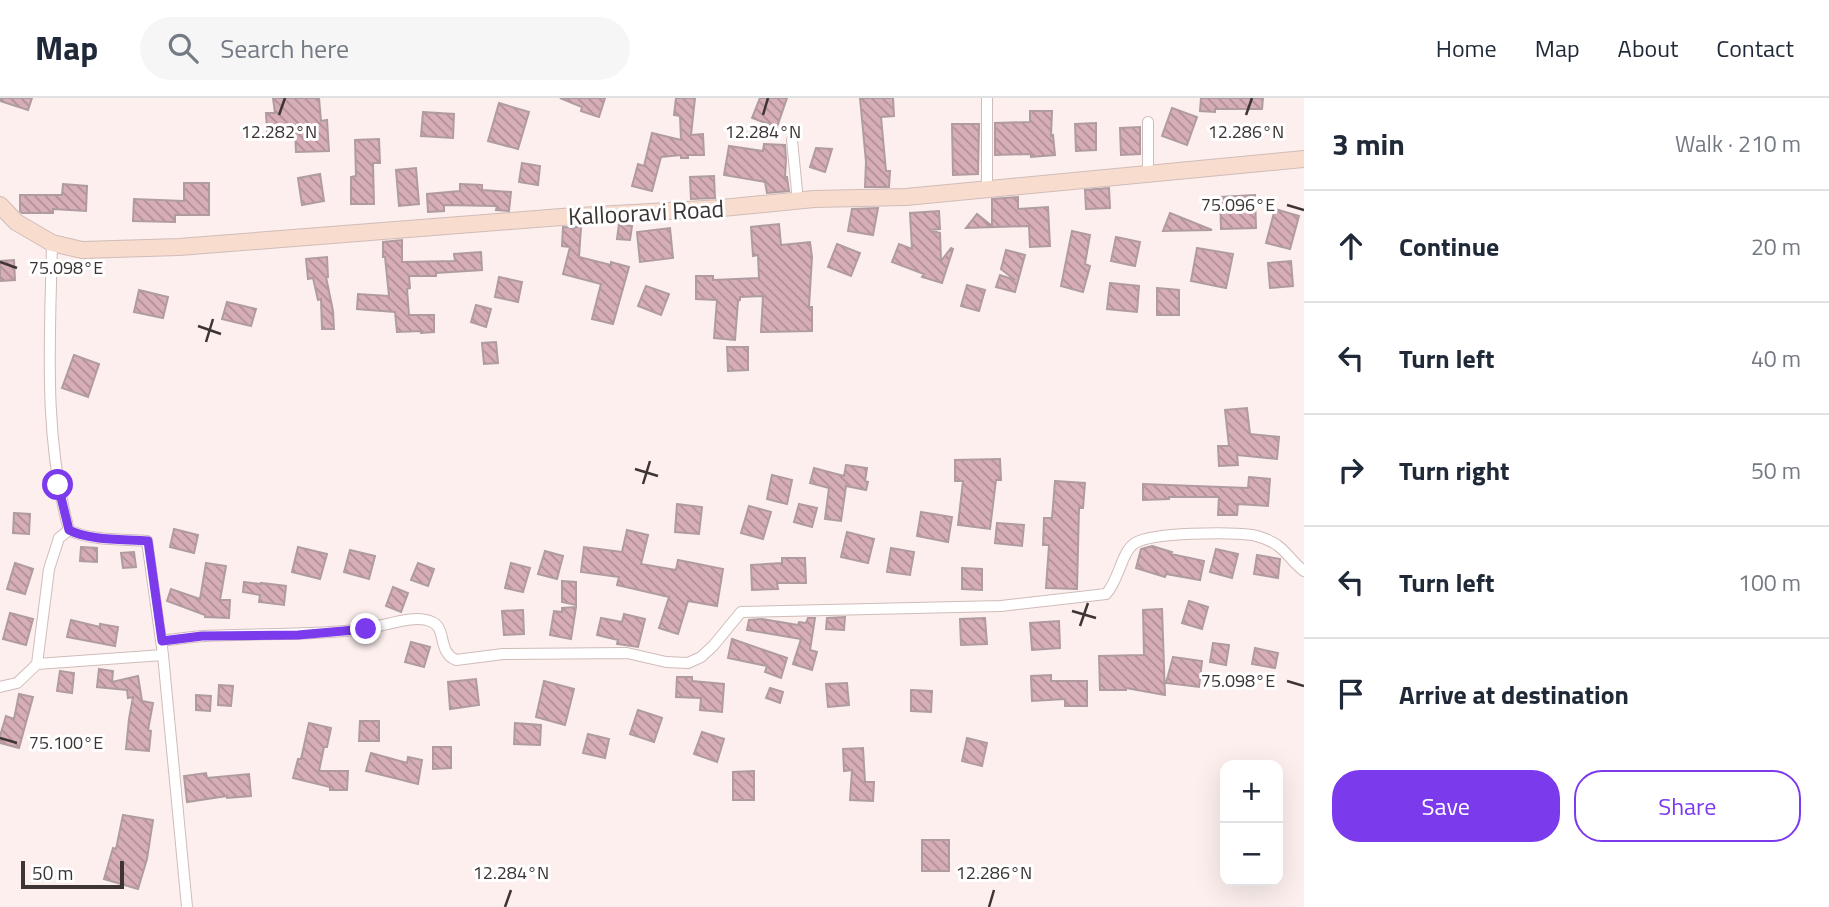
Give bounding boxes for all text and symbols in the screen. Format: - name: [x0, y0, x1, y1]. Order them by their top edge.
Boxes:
- search box: [140, 17, 630, 80]
- text: Map: [35, 23, 98, 73]
- icon: search: [164, 29, 202, 67]
- text: Search here: [220, 29, 349, 68]
- text: Home: [1436, 30, 1497, 66]
- text: Map: [1535, 30, 1580, 66]
- text: About: [1618, 30, 1678, 66]
- text: Contact: [1716, 30, 1794, 66]
- text: 12.282°N: [241, 118, 317, 145]
- text: 12.284°N: [725, 118, 801, 145]
- text: 12.286°N: [1208, 118, 1284, 145]
- text: 3 min: [1332, 121, 1405, 167]
- text: Walk · 210 m: [1675, 126, 1801, 161]
- street label: Kallooravi Road: [567, 190, 725, 234]
- text: 75.096°E: [1201, 191, 1275, 218]
- icon: ahead: [1332, 227, 1370, 265]
- text: Continue: [1399, 227, 1499, 266]
- text: 20 m: [1751, 229, 1801, 264]
- text: 75.098°E: [29, 254, 103, 281]
- icon: left: [1332, 339, 1370, 377]
- text: Turn left: [1399, 339, 1494, 378]
- text: 40 m: [1751, 341, 1801, 376]
- icon: right: [1332, 451, 1370, 489]
- text: Turn right: [1399, 451, 1510, 490]
- text: 50 m: [1751, 453, 1801, 488]
- route start: [42, 469, 73, 500]
- icon: left: [1332, 563, 1370, 601]
- text: Turn left: [1399, 563, 1494, 602]
- text: 100 m: [1738, 565, 1801, 600]
- route end: [350, 613, 381, 644]
- text: 75.098°E: [1201, 667, 1275, 694]
- icon: arrive: [1332, 675, 1370, 713]
- text: Arrive at destination: [1399, 675, 1629, 714]
- text: 75.100°E: [29, 729, 103, 756]
- map controls: [1220, 760, 1283, 886]
- button: +: [1220, 760, 1283, 823]
- button: Save: [1332, 770, 1560, 842]
- button: Share: [1574, 770, 1801, 842]
- button: −: [1220, 823, 1283, 886]
- scale bar: [21, 858, 124, 890]
- text: 50 m: [32, 858, 73, 887]
- text: 12.284°N: [473, 859, 549, 886]
- text: 12.286°N: [956, 859, 1032, 886]

